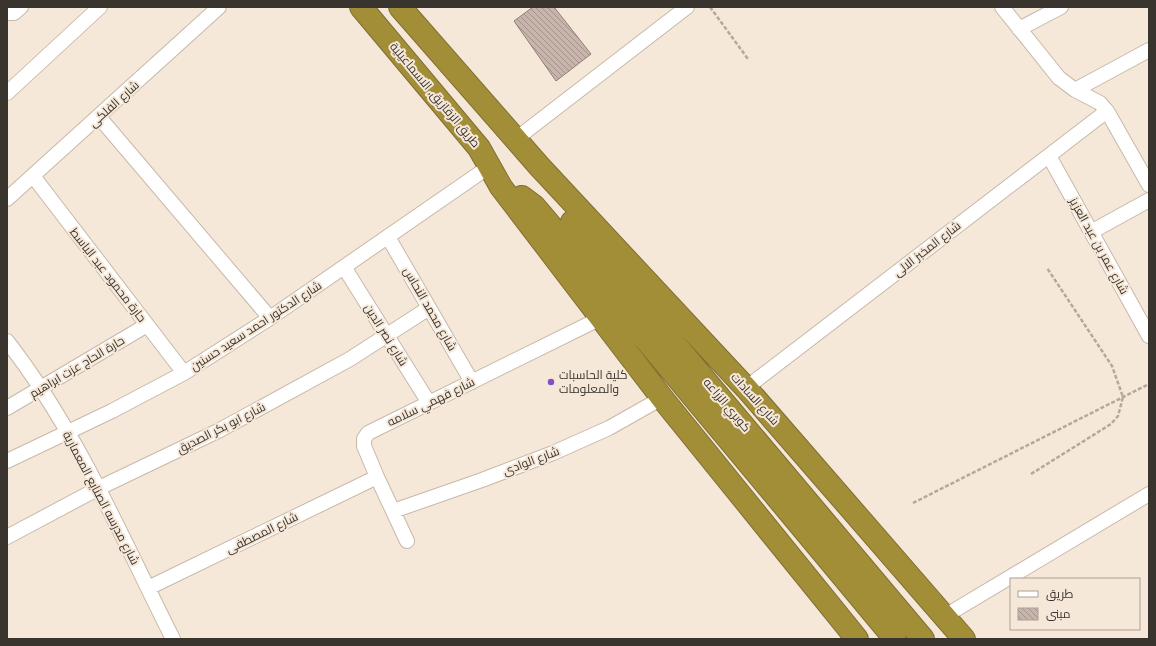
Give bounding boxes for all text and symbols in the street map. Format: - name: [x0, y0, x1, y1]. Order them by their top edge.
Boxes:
- street label: طريق الزقازيق, الاسماعيلية: [387, 40, 483, 150]
- street label: شارع الفلكى: [86, 78, 143, 131]
- street label: شارع عمر بن عبد العزيز: [1065, 194, 1131, 297]
- street label: شارع المخبز الالى: [891, 218, 964, 280]
- street label: حارة محمود عبد الباسط: [67, 225, 149, 325]
- street label: شارع محمد النحاس: [400, 265, 460, 354]
- street label: شارع الدكتور احمد سعيد حسنين: [188, 278, 325, 375]
- street label: شارع نصر الدين: [361, 301, 411, 369]
- street label: حارة الحاج عزت ابراهيم: [27, 333, 127, 402]
- place label: كلية الحاسبات والمعلومات: [559, 368, 627, 396]
- street label: شارع السادات: [727, 370, 782, 429]
- street label: شارع فهمي سلامه: [385, 375, 478, 432]
- street label: كوبري الزراعه: [698, 375, 753, 437]
- marker: كلية الحاسبات والمعلومات: [546, 377, 556, 387]
- street label: شارع ابو بكر الصديق: [174, 400, 268, 457]
- street label: شارع مدرسه الصنايع المعمارية: [59, 429, 142, 568]
- street label: شارع الوادى: [501, 444, 562, 479]
- street label: شارع المصطفى: [224, 509, 301, 557]
- legend: [1010, 578, 1140, 630]
- text: طريق: [1046, 587, 1074, 601]
- text: مبنى: [1046, 607, 1071, 621]

